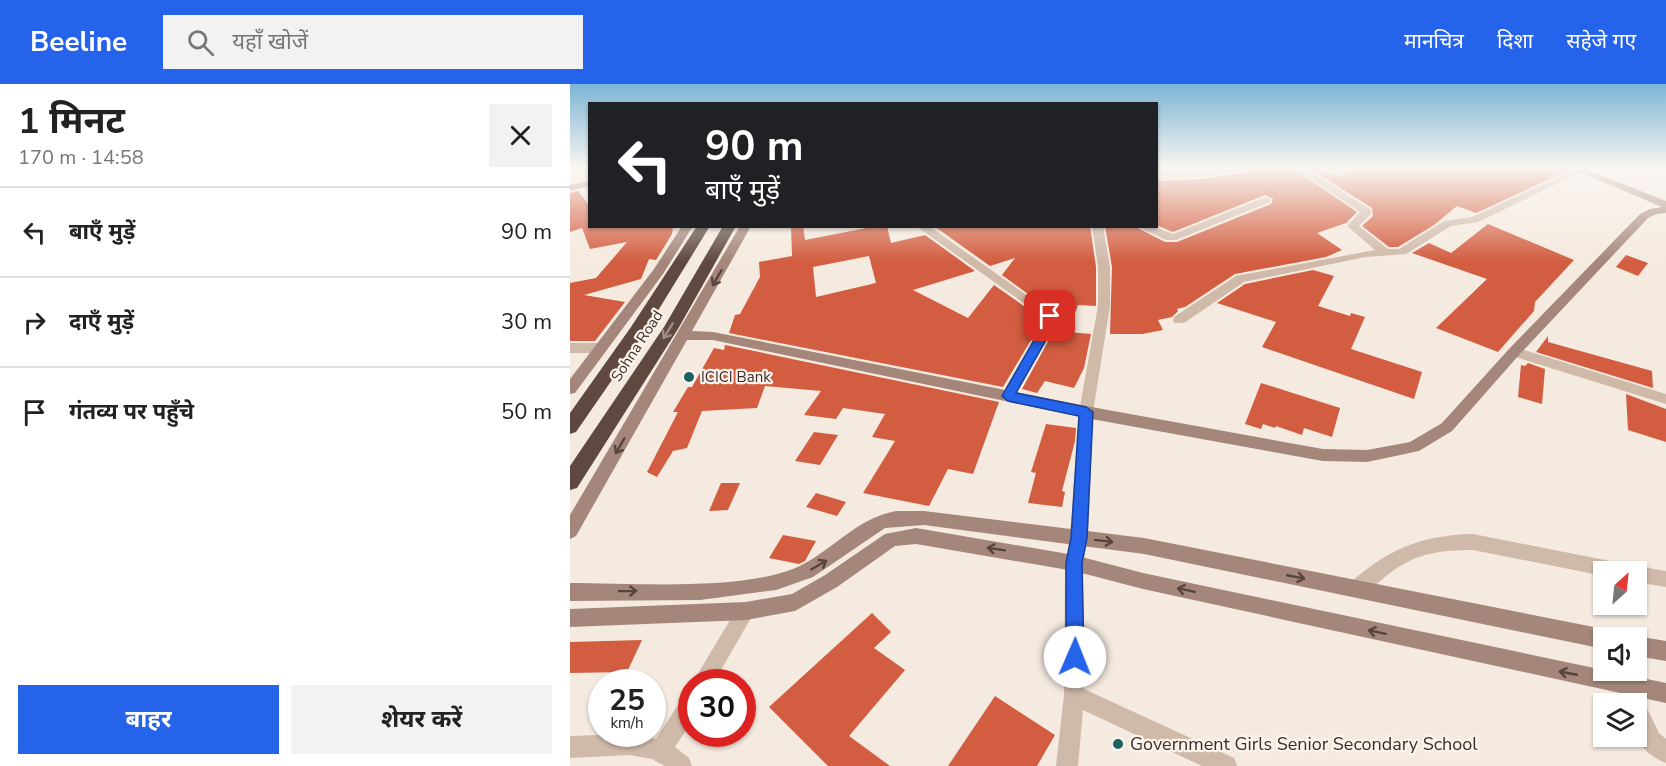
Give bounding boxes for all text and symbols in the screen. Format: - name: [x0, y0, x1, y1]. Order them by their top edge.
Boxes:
- search box: [163, 15, 583, 69]
- text: Beeline: [30, 23, 127, 61]
- icon: search: [184, 26, 217, 59]
- text: यहाँ खोजें: [232, 27, 308, 57]
- text: मानचित्र: [1404, 27, 1464, 55]
- text: दिशा: [1497, 27, 1533, 55]
- text: सहेजे गए: [1566, 27, 1636, 55]
- text: 1 मिनट: [18, 97, 125, 146]
- button: close: [489, 104, 552, 167]
- text: 90 m: [705, 118, 804, 175]
- icon: left: [606, 126, 684, 204]
- text: 170 m · 14:58: [18, 144, 144, 171]
- text: बाएँ मुड़ें: [705, 172, 780, 209]
- icon: left: [18, 216, 51, 249]
- text: बाएँ मुड़ें: [69, 217, 135, 247]
- text: 90 m: [501, 217, 552, 247]
- one-way arrow: [711, 268, 722, 286]
- pin: [1024, 290, 1075, 341]
- icon: arrive: [1033, 299, 1066, 332]
- icon: right: [18, 306, 51, 339]
- street label: Sohna Road: [606, 306, 668, 386]
- text: दाएँ मुड़ें: [69, 307, 134, 337]
- text: 30 m: [501, 307, 552, 337]
- one-way arrow: [662, 322, 674, 339]
- place label: ICICI Bank: [701, 367, 771, 387]
- marker: ICICI Bank: [682, 370, 696, 384]
- icon: arrive: [18, 396, 51, 429]
- text: गंतव्य पर पहुँचे: [69, 397, 194, 427]
- text: 50 m: [501, 397, 552, 427]
- one-way arrow: [613, 437, 625, 454]
- one-way arrow: [1094, 536, 1113, 547]
- one-way arrow: [987, 543, 1006, 554]
- one-way arrow: [810, 558, 827, 570]
- north arrow: [1593, 561, 1647, 615]
- map controls: [1593, 561, 1647, 747]
- one-way arrow: [1285, 572, 1305, 583]
- one-way arrow: [1177, 584, 1196, 596]
- one-way arrow: [618, 585, 638, 597]
- position arrow: [1043, 625, 1107, 689]
- one-way arrow: [1368, 626, 1387, 637]
- button: sound: [1593, 627, 1647, 681]
- one-way arrow: [1558, 667, 1578, 678]
- speed limit sign: 30: [678, 669, 756, 747]
- text: 25: [609, 680, 645, 721]
- button: बाहर: [18, 685, 279, 754]
- button: शेयर करें: [291, 685, 552, 754]
- button: layers: [1593, 693, 1647, 747]
- text: km/h: [610, 713, 644, 733]
- place label: Government Girls Senior Secondary School: [1130, 732, 1478, 756]
- marker: Government Girls Senior Secondary School: [1111, 737, 1125, 751]

